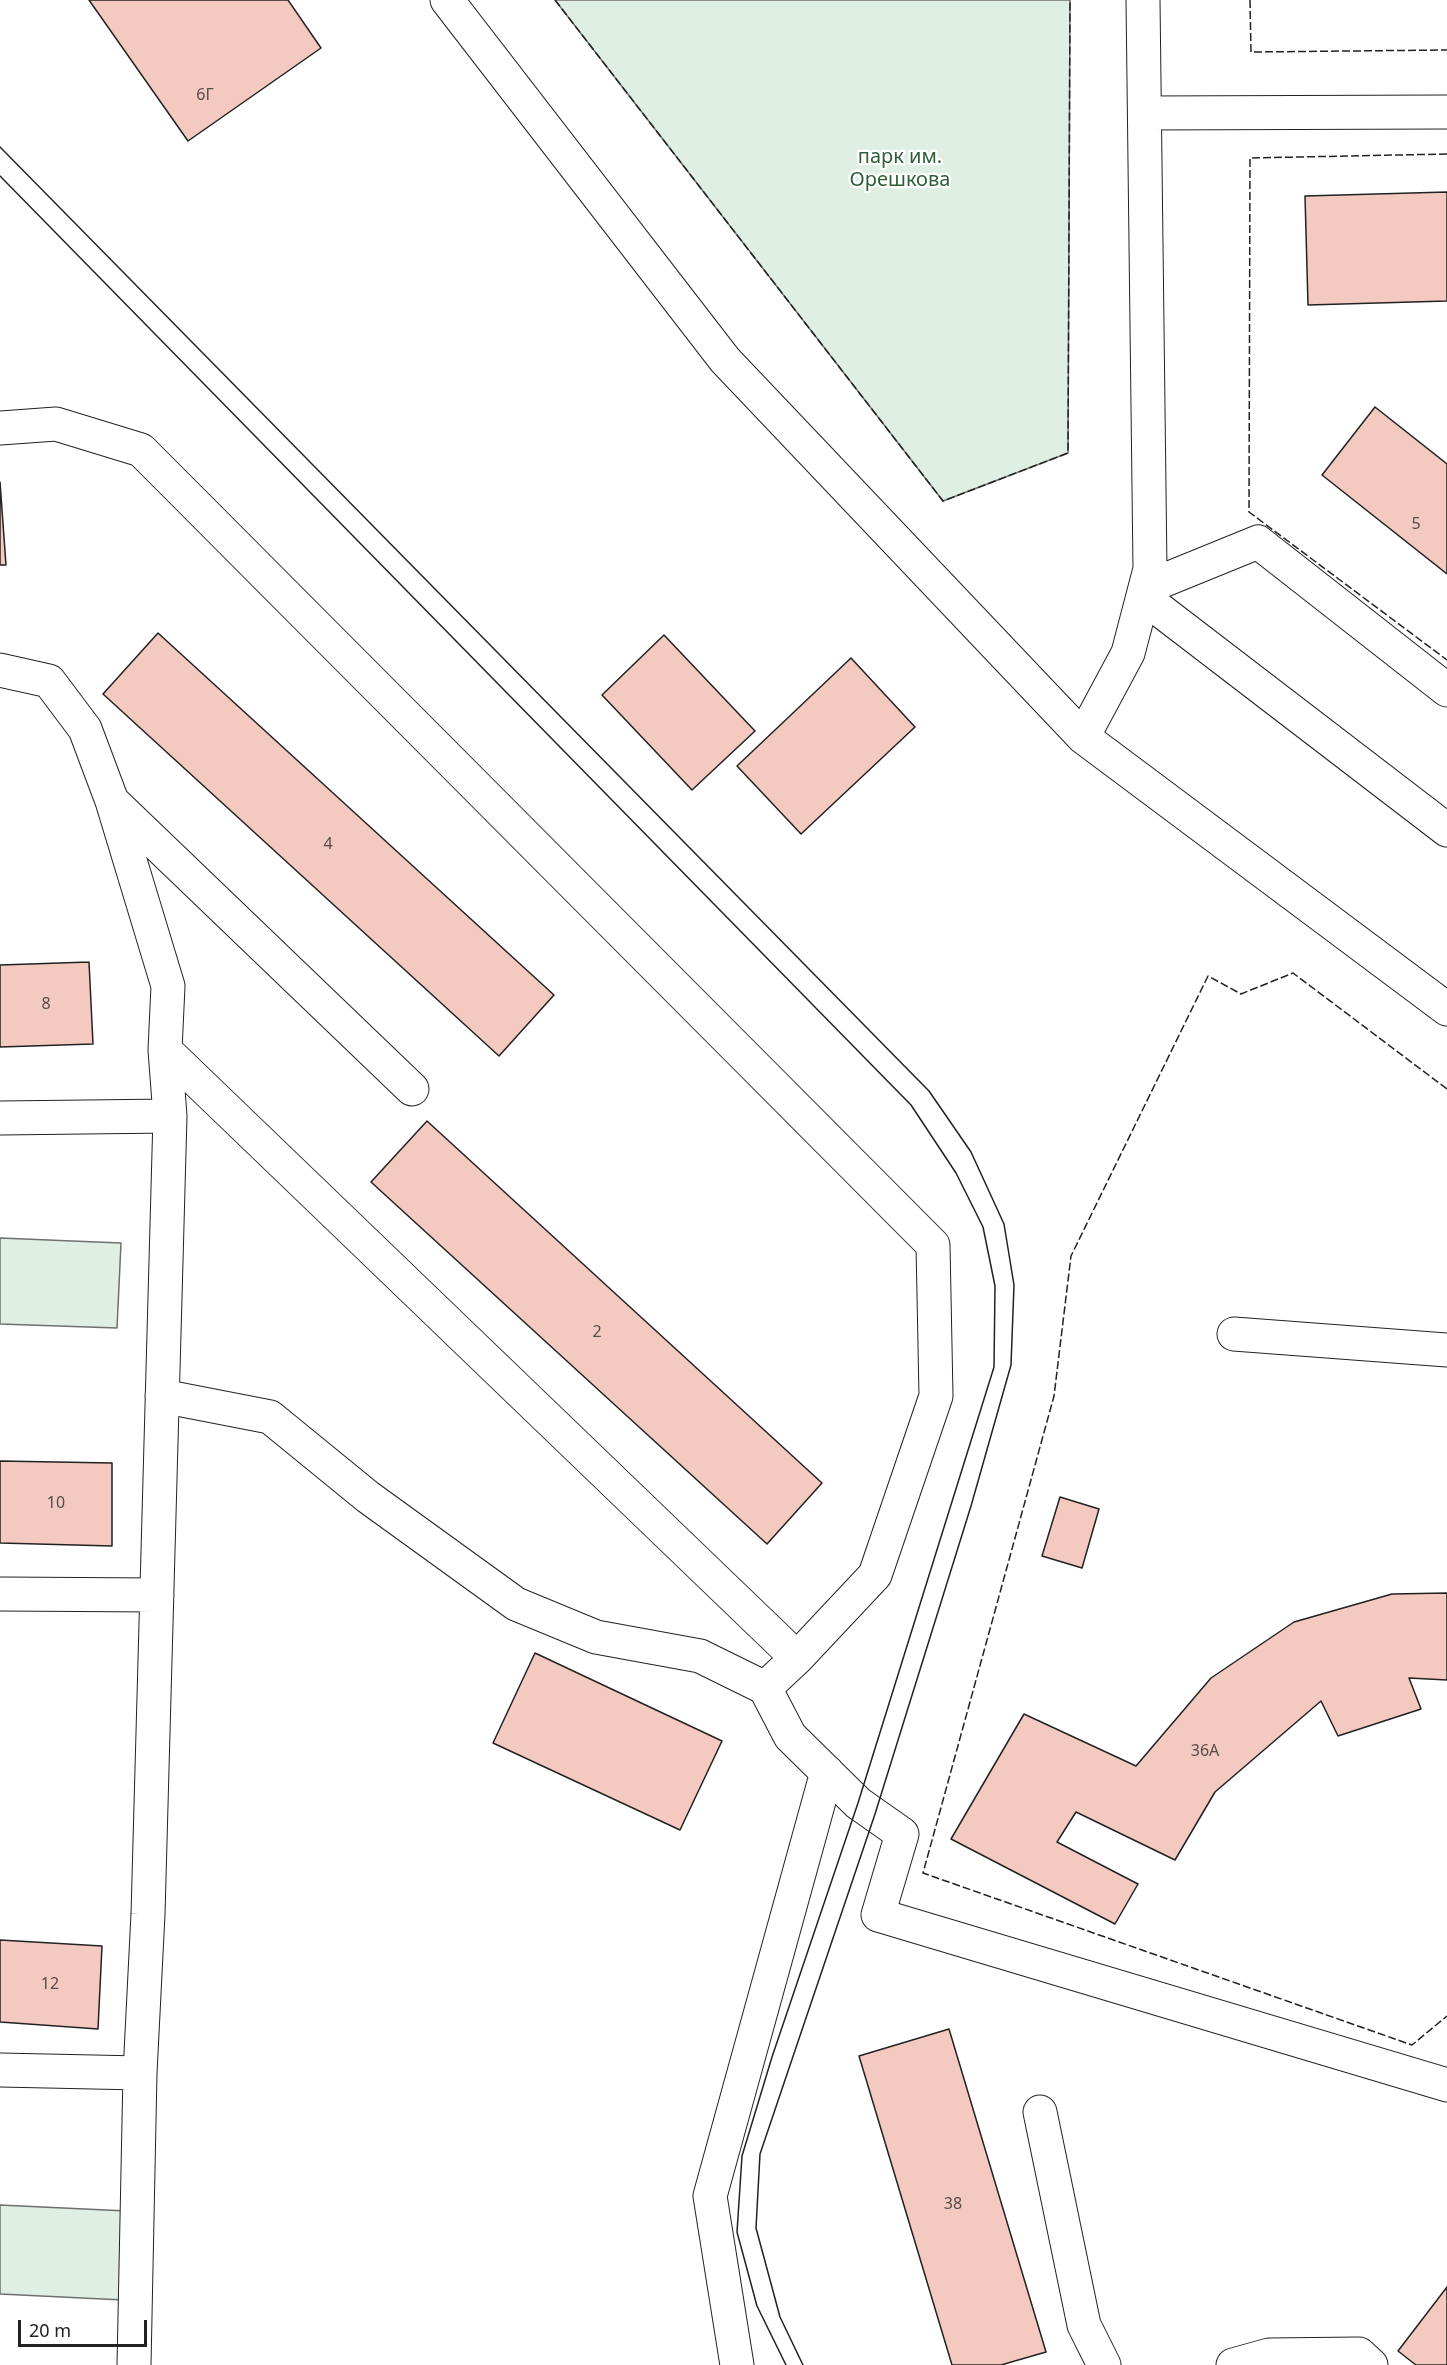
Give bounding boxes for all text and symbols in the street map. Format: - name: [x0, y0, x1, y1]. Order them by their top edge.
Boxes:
- house number: 6Г: [196, 85, 214, 105]
- park label: парк им. Орешкова: [850, 145, 950, 192]
- house number: 5: [1411, 514, 1421, 534]
- house number: 4: [323, 834, 333, 854]
- house number: 8: [41, 994, 51, 1014]
- house number: 2: [592, 1322, 602, 1342]
- house number: 10: [47, 1493, 65, 1513]
- house number: 36А: [1191, 1741, 1219, 1761]
- house number: 12: [41, 1974, 59, 1994]
- house number: 38: [944, 2194, 962, 2214]
- scale bar: [21, 2308, 150, 2346]
- text: 20 m: [29, 2318, 71, 2342]

